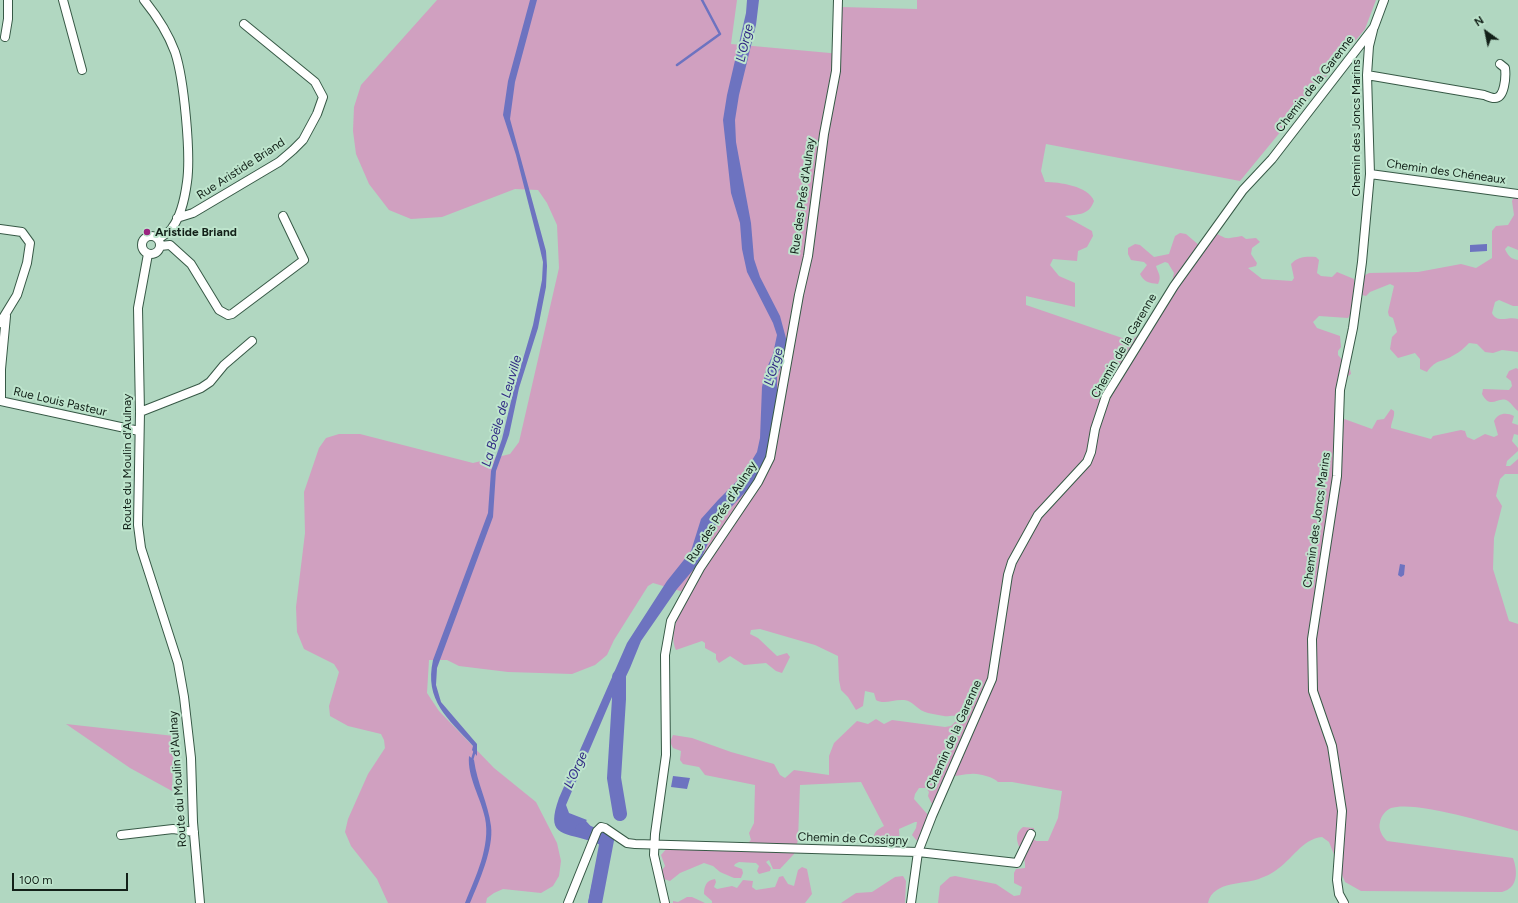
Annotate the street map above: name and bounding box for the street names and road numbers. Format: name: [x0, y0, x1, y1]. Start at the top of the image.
street label: Chemin de la Garenne: [1273, 33, 1357, 135]
street label: Chemin des Joncs Marins: [1349, 60, 1363, 196]
street label: Rue Aristide Briand: [194, 135, 288, 203]
street label: Rue des Prés d'Aulnay: [788, 137, 818, 255]
street label: Chemin des Chéneaux: [1385, 156, 1507, 188]
street label: Chemin de la Garenne: [1088, 291, 1160, 401]
street label: Rue Louis Pasteur: [12, 384, 108, 420]
street label: Route du Moulin d'Aulnay: [120, 394, 134, 530]
street label: Chemin des Joncs Marins: [1300, 451, 1334, 589]
street label: Rue des Prés d'Aulnay: [684, 459, 760, 565]
street label: Chemin de la Garenne: [923, 678, 985, 792]
street label: Route du Moulin d'Aulnay: [166, 710, 190, 848]
street label: Chemin de Cossigny: [797, 830, 909, 848]

